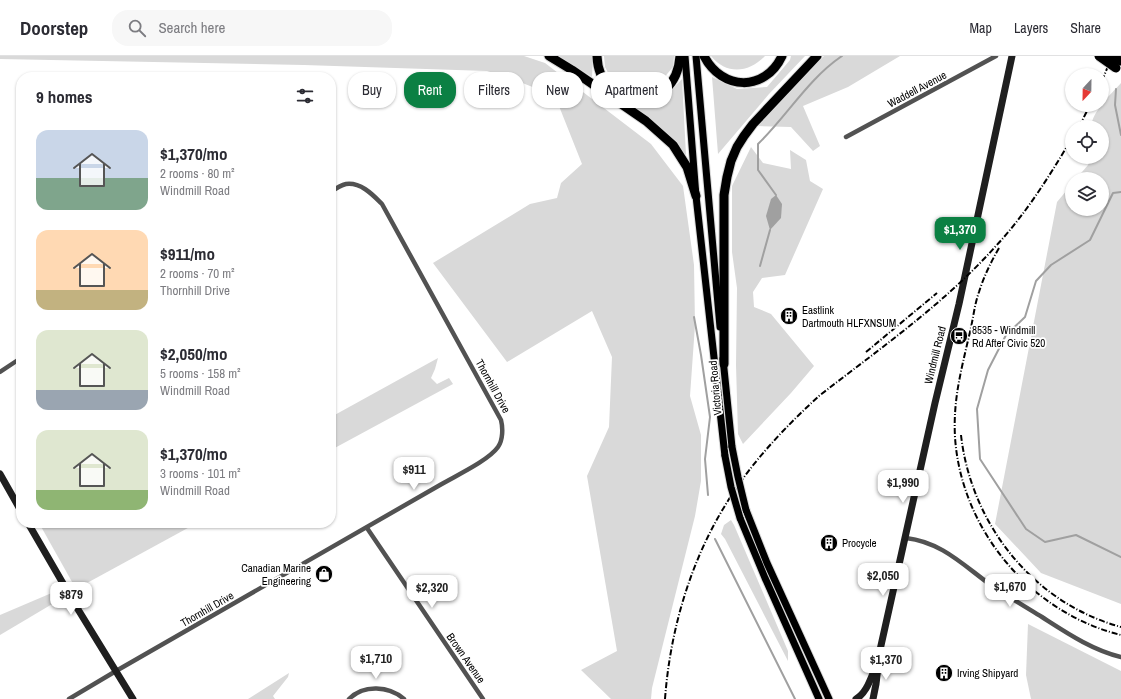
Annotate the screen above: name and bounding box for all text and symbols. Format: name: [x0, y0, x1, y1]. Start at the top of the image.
search box: [112, 10, 392, 46]
text: Doorstep: [20, 15, 88, 41]
icon: search: [126, 17, 148, 39]
text: Search here: [158, 17, 225, 38]
text: Map: [970, 19, 992, 37]
text: Layers: [1014, 19, 1048, 37]
text: Share: [1070, 19, 1101, 37]
street label: Waddell Avenue: [885, 68, 949, 110]
north arrow: [1065, 68, 1109, 112]
map controls: [1065, 68, 1109, 216]
chip: Buy: [348, 72, 396, 108]
chip: Rent: [404, 72, 456, 108]
chip: Filters: [464, 72, 524, 108]
chip: New: [532, 72, 583, 108]
chip: Apartment: [591, 72, 672, 108]
text: 9 homes: [36, 85, 93, 108]
icon: filters: [294, 85, 316, 107]
button: locate: [1065, 120, 1109, 164]
text: $1,370/mo: [160, 142, 227, 165]
icon: home: [68, 146, 116, 194]
text: 2 rooms · 80 m²: [160, 165, 235, 182]
button: layers: [1065, 172, 1109, 216]
text: Windmill Road: [160, 182, 230, 199]
pin: $1,370: [927, 217, 993, 251]
text: $1,370: [944, 221, 976, 238]
text: $911/mo: [160, 242, 215, 265]
icon: home: [68, 246, 116, 294]
text: 2 rooms · 70 m²: [160, 265, 235, 282]
text: Thornhill Drive: [160, 282, 230, 299]
place label: Eastlink Dartmouth HLFXNSUM: [802, 303, 896, 330]
building icon: Eastlink Dartmouth HLFXNSUM: [779, 306, 799, 326]
place label: 8535 - Windmill Rd After Civic 520: [972, 323, 1045, 350]
street label: Windmill Road: [921, 325, 949, 385]
bus stop icon: 8535 - Windmill Rd After Civic 520: [949, 326, 969, 346]
text: $2,050/mo: [160, 342, 227, 365]
icon: home: [68, 346, 116, 394]
street label: Thornhill Drive: [473, 357, 513, 415]
street label: Victoria Road: [706, 360, 724, 416]
text: 5 rooms · 158 m²: [160, 365, 241, 382]
text: Windmill Road: [160, 382, 230, 399]
text: $1,370/mo: [160, 442, 227, 465]
icon: home: [68, 446, 116, 494]
pin: $911: [390, 457, 438, 491]
text: $911: [402, 461, 426, 478]
text: 3 rooms · 101 m²: [160, 465, 241, 482]
pin: $1,990: [870, 470, 936, 504]
text: $1,990: [887, 474, 919, 491]
text: Windmill Road: [160, 482, 230, 499]
building icon: Procycle: [819, 533, 839, 553]
place label: Procycle: [842, 536, 877, 550]
place label: Canadian Marine Engineering: [241, 561, 311, 588]
pin: $2,050: [850, 563, 916, 597]
shop icon: Canadian Marine Engineering: [314, 564, 334, 584]
text: $2,050: [867, 567, 899, 584]
pin: $1,670: [977, 574, 1043, 608]
pin: $2,320: [399, 575, 465, 609]
text: $1,670: [994, 578, 1026, 595]
text: $2,320: [416, 579, 448, 596]
pin: $879: [47, 582, 95, 616]
text: $879: [59, 586, 83, 603]
street label: Thornhill Drive: [178, 588, 236, 630]
street label: Brown Avenue: [444, 630, 488, 686]
pin: $1,710: [343, 646, 409, 680]
pin: $1,370: [853, 647, 919, 681]
text: $1,710: [360, 650, 392, 667]
text: $1,370: [870, 651, 902, 668]
building icon: Irving Shipyard: [934, 663, 954, 683]
place label: Irving Shipyard: [957, 666, 1018, 680]

